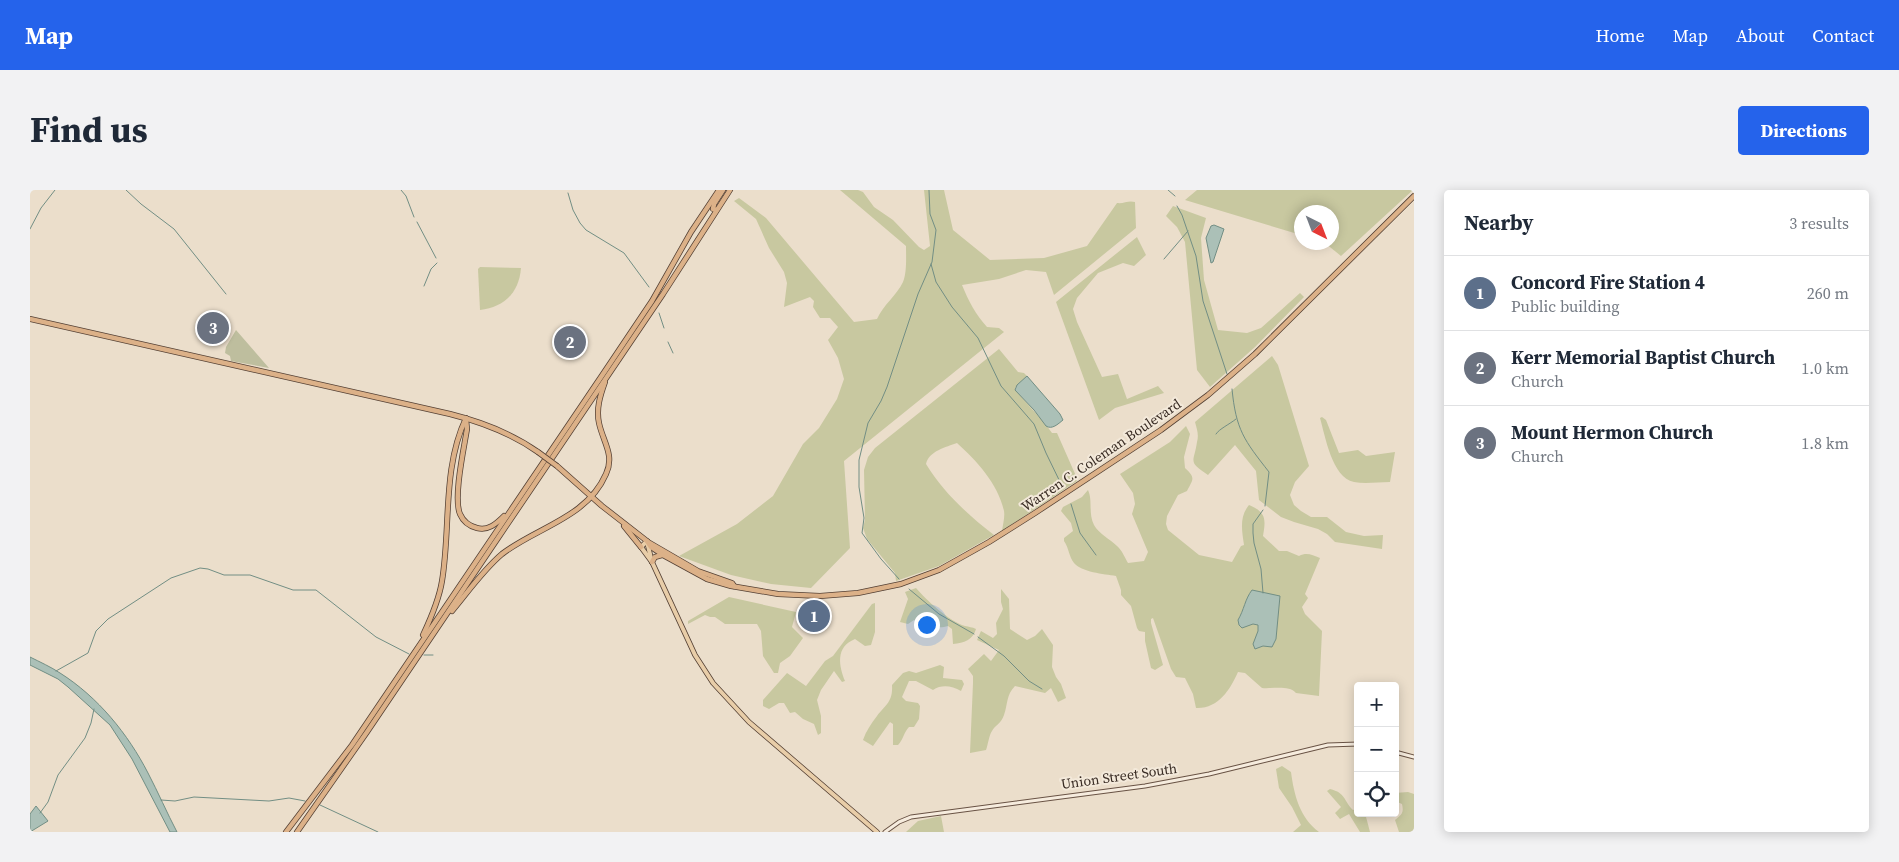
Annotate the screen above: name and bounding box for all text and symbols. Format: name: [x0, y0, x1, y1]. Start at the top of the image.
text: Map: [25, 19, 73, 52]
text: Home: [1596, 23, 1645, 48]
text: Map: [1673, 23, 1708, 48]
text: About: [1736, 23, 1784, 48]
text: Contact: [1812, 23, 1874, 48]
text: Find us: [30, 106, 148, 154]
button: Directions: [1738, 106, 1869, 155]
north arrow: [1294, 205, 1339, 250]
text: Nearby: [1464, 208, 1534, 237]
text: 3 results: [1789, 212, 1849, 234]
text: Concord Fire Station 4: [1511, 269, 1705, 295]
text: 1: [1476, 282, 1484, 304]
text: 260 m: [1807, 282, 1849, 304]
text: Public building: [1511, 295, 1620, 317]
pin: 3: [197, 309, 229, 347]
pin: 2: [554, 323, 586, 361]
text: Kerr Memorial Baptist Church: [1511, 344, 1775, 370]
text: 2: [1476, 357, 1484, 379]
text: 1.0 km: [1801, 357, 1849, 379]
text: Church: [1511, 370, 1564, 392]
street label: Warren C. Coleman Boulevard: [1017, 394, 1185, 516]
text: Mount Hermon Church: [1511, 419, 1713, 445]
text: 3: [1476, 432, 1484, 454]
text: 1.8 km: [1801, 432, 1849, 454]
text: Church: [1511, 445, 1564, 467]
pin: 1: [798, 597, 830, 635]
your location: [914, 612, 940, 638]
map controls: [1354, 682, 1399, 817]
button: +: [1354, 682, 1399, 727]
button: −: [1354, 727, 1399, 772]
street label: Union Street South: [1060, 758, 1178, 794]
button: locate: [1354, 772, 1399, 817]

